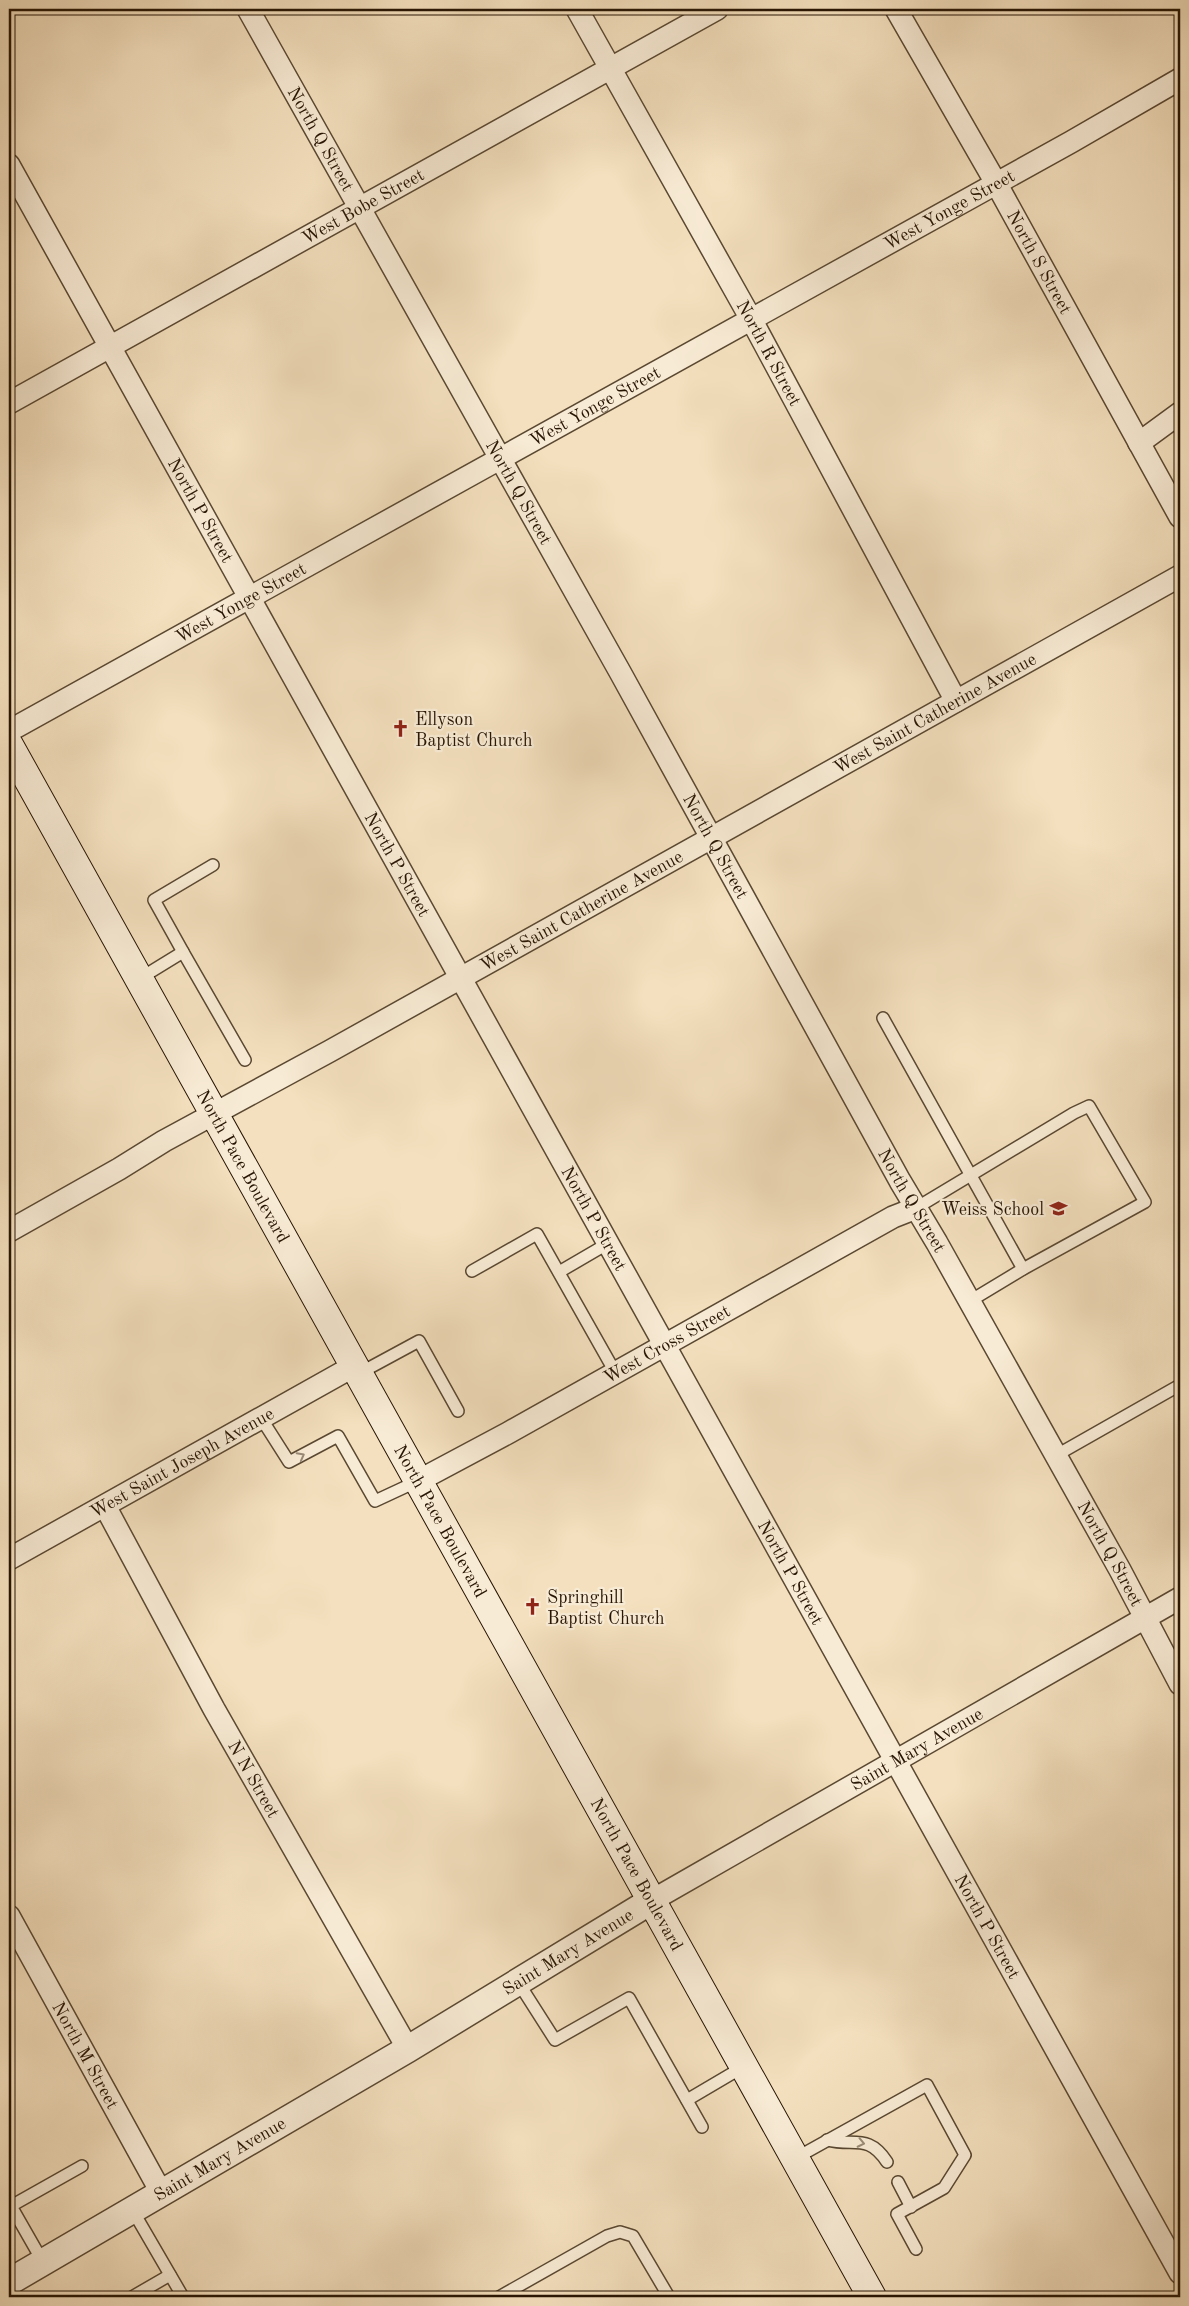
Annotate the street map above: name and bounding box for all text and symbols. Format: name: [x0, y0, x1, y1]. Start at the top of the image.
street label: North Q Street: [284, 84, 356, 195]
street label: West Bobe Street: [299, 166, 427, 248]
street label: West Yonge Street: [881, 167, 1018, 254]
street label: North S Street: [1003, 208, 1074, 317]
street label: North R Street: [732, 298, 804, 409]
street label: West Yonge Street: [527, 364, 664, 450]
street label: North Q Street: [482, 437, 555, 548]
street label: North P Street: [164, 456, 236, 566]
street label: West Yonge Street: [173, 560, 310, 647]
street label: West Saint Catherine Avenue: [831, 650, 1040, 778]
place label: Ellyson Baptist Church: [415, 711, 533, 750]
church icon: Ellyson Baptist Church: [391, 719, 411, 739]
street label: North Q Street: [679, 791, 751, 902]
street label: North P Street: [360, 810, 433, 920]
street label: West Saint Catherine Avenue: [478, 848, 686, 975]
street label: North Pace Boulevard: [193, 1087, 292, 1246]
street label: North Q Street: [874, 1146, 948, 1256]
street label: North P Street: [557, 1164, 629, 1274]
school or university icon: Weiss School: [1048, 1199, 1068, 1219]
place label: Weiss School: [941, 1201, 1044, 1219]
street label: West Cross Street: [601, 1302, 733, 1387]
street label: West Saint Joseph Avenue: [87, 1405, 277, 1522]
street label: North Pace Boulevard: [390, 1442, 489, 1601]
one-way arrow: [296, 1452, 305, 1462]
street label: North Q Street: [1073, 1498, 1145, 1609]
street label: North P Street: [754, 1518, 826, 1628]
place label: Springhill Baptist Church: [547, 1589, 665, 1628]
church icon: Springhill Baptist Church: [523, 1597, 543, 1617]
street label: Saint Mary Avenue: [848, 1705, 986, 1795]
street label: N N Street: [224, 1738, 282, 1821]
street label: North Pace Boulevard: [586, 1795, 686, 1954]
street label: North P Street: [950, 1872, 1023, 1982]
street label: Saint Mary Avenue: [500, 1906, 637, 1999]
street label: North M Street: [48, 1999, 121, 2112]
street label: Saint Mary Avenue: [151, 2114, 289, 2205]
one-way arrow: [856, 2138, 865, 2148]

